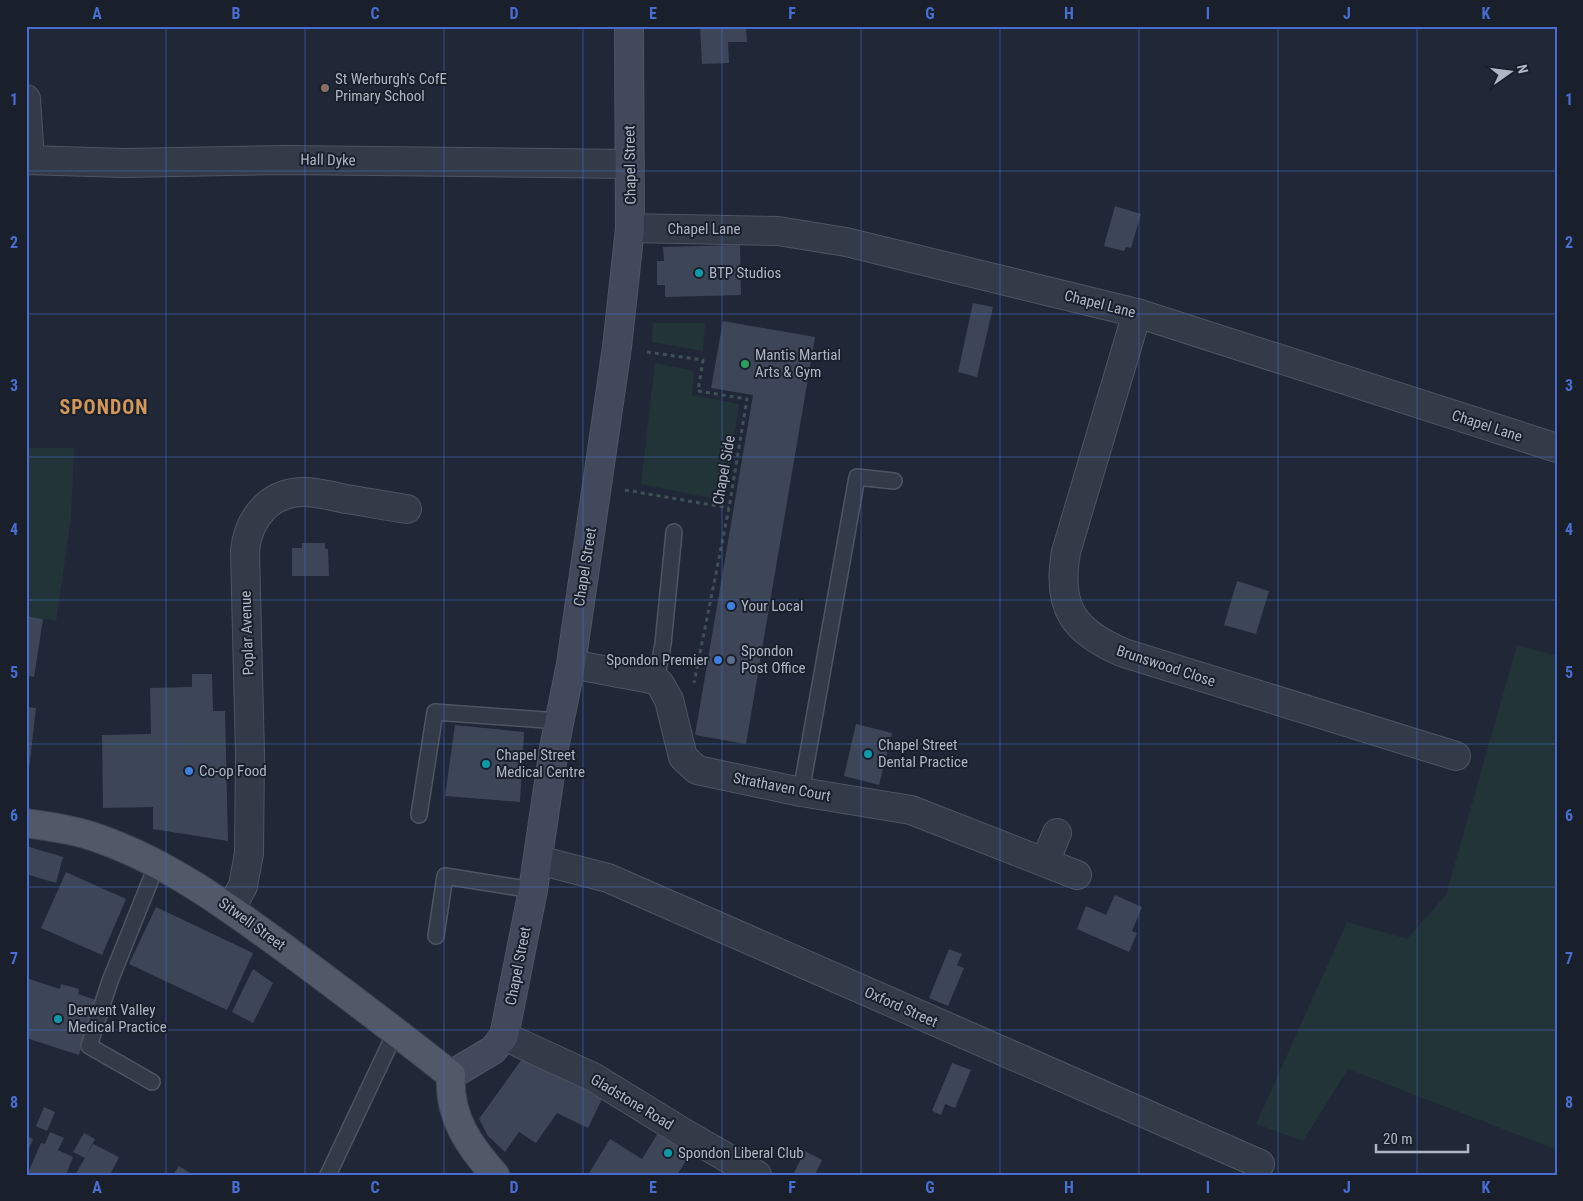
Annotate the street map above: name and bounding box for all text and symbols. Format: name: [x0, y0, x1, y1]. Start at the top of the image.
text: A: [92, 4, 102, 23]
text: B: [232, 4, 241, 23]
text: C: [370, 4, 380, 23]
text: D: [509, 4, 519, 23]
text: E: [649, 4, 657, 23]
text: F: [788, 4, 796, 23]
text: G: [925, 4, 935, 23]
text: H: [1064, 4, 1074, 23]
text: I: [1206, 4, 1210, 23]
text: J: [1343, 4, 1351, 23]
text: K: [1482, 4, 1491, 23]
north arrow: [1486, 48, 1536, 98]
text: N: [1514, 63, 1531, 75]
place label: St Werburgh's CofE Primary School: [335, 70, 447, 105]
marker: St Werburgh's CofE Primary School: [319, 82, 331, 94]
text: 1: [10, 90, 18, 109]
text: 1: [1565, 90, 1573, 109]
street label: Chapel Street: [620, 125, 640, 205]
street label: Hall Dyke: [300, 151, 356, 169]
street label: Chapel Lane: [668, 220, 740, 238]
text: 2: [10, 233, 18, 252]
text: 2: [1565, 233, 1573, 252]
place label: BTP Studios: [709, 264, 781, 282]
marker: BTP Studios: [693, 267, 705, 279]
street label: Chapel Lane: [1062, 286, 1138, 322]
place label: Mantis Martial Arts & Gym: [755, 346, 841, 381]
marker: Mantis Martial Arts & Gym: [739, 358, 751, 370]
text: 3: [10, 376, 18, 395]
text: 3: [1565, 376, 1573, 395]
district label: SPONDON: [59, 395, 149, 419]
street label: Chapel Lane: [1450, 406, 1524, 446]
street label: Chapel Side: [709, 434, 739, 506]
text: 4: [10, 520, 18, 539]
text: 4: [1565, 520, 1573, 539]
street label: Chapel Street: [570, 526, 600, 608]
street label: Poplar Avenue: [237, 590, 257, 676]
place label: Your Local: [741, 597, 803, 615]
marker: Your Local: [725, 600, 737, 612]
place label: Spondon Post Office: [741, 642, 806, 677]
street label: Brunswood Close: [1114, 642, 1218, 690]
place label: Spondon Premier: [606, 651, 708, 669]
marker: Spondon Premier: [712, 654, 724, 666]
marker: Spondon Post Office: [725, 654, 737, 666]
text: 5: [10, 663, 18, 682]
text: 5: [1565, 663, 1573, 682]
place label: Chapel Street Dental Practice: [878, 736, 968, 771]
place label: Chapel Street Medical Centre: [496, 746, 585, 781]
marker: Chapel Street Dental Practice: [862, 748, 874, 760]
marker: Chapel Street Medical Centre: [480, 758, 492, 770]
place label: Co-op Food: [199, 762, 267, 780]
marker: Co-op Food: [183, 765, 195, 777]
street label: Strathaven Court: [732, 769, 832, 805]
text: 6: [10, 806, 18, 825]
text: 6: [1565, 806, 1573, 825]
street label: Sitwell Street: [215, 894, 289, 954]
street label: Chapel Street: [502, 925, 534, 1007]
text: 7: [10, 949, 18, 968]
text: 7: [1565, 949, 1573, 968]
street label: Oxford Street: [862, 983, 940, 1031]
place label: Derwent Valley Medical Practice: [68, 1001, 167, 1036]
marker: Derwent Valley Medical Practice: [52, 1013, 64, 1025]
street label: Gladstone Road: [587, 1070, 677, 1134]
text: 8: [10, 1093, 18, 1112]
text: 8: [1565, 1093, 1573, 1112]
scale bar: [1376, 1121, 1468, 1153]
text: 20 m: [1383, 1130, 1413, 1148]
place label: Spondon Liberal Club: [678, 1144, 804, 1162]
marker: Spondon Liberal Club: [662, 1147, 674, 1159]
text: A: [92, 1178, 102, 1197]
text: B: [232, 1178, 241, 1197]
text: C: [370, 1178, 380, 1197]
text: D: [509, 1178, 519, 1197]
text: E: [649, 1178, 657, 1197]
text: F: [788, 1178, 796, 1197]
text: G: [925, 1178, 935, 1197]
text: H: [1064, 1178, 1074, 1197]
text: I: [1206, 1178, 1210, 1197]
text: J: [1343, 1178, 1351, 1197]
text: K: [1482, 1178, 1491, 1197]

